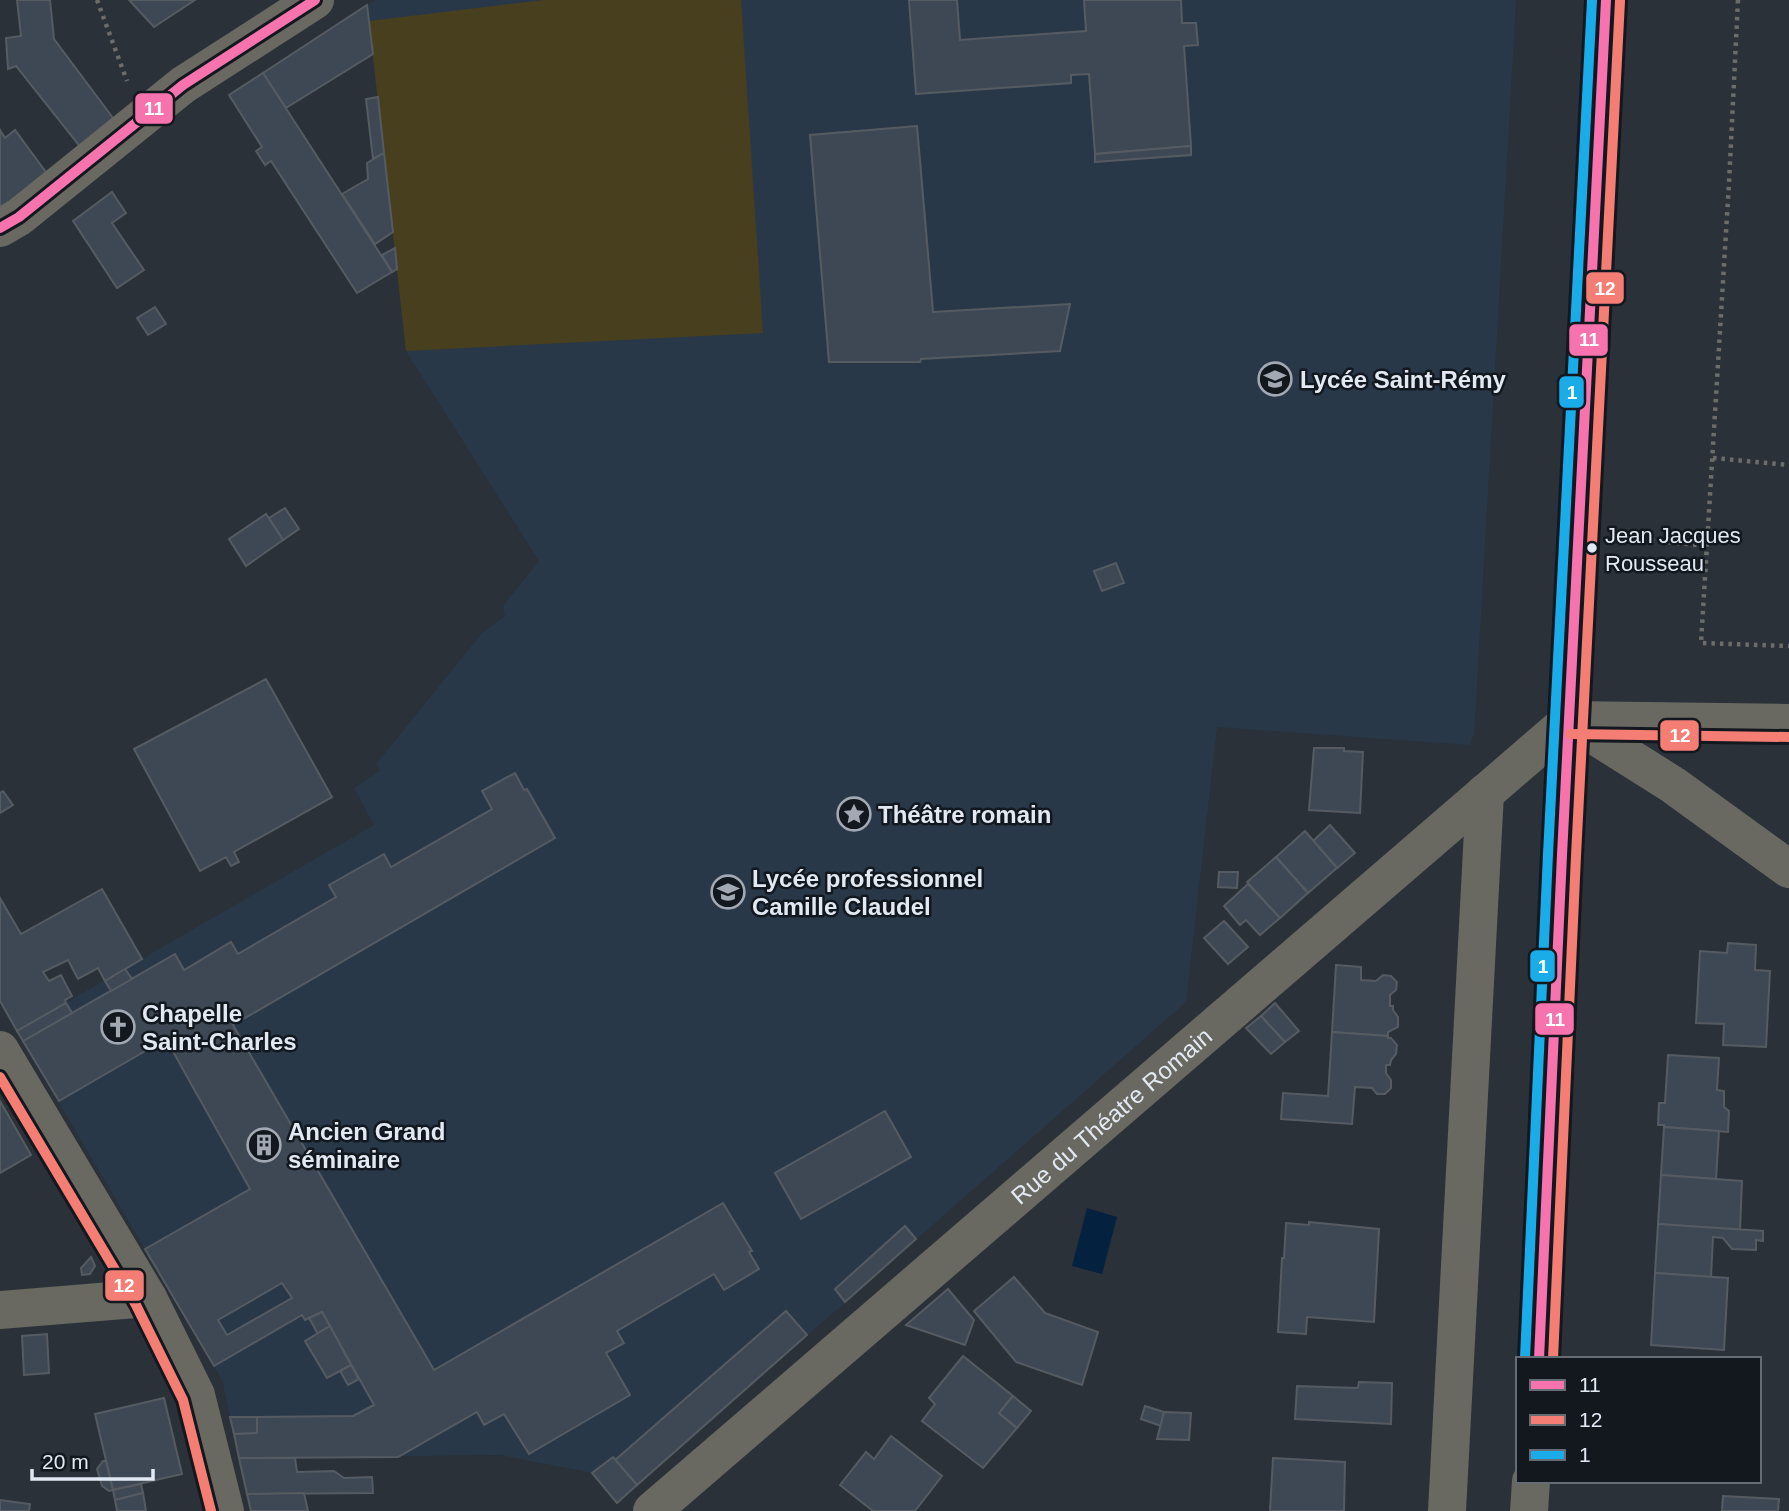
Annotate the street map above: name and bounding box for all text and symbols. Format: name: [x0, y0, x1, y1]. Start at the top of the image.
line badge: 11: [134, 92, 174, 125]
text: 11: [144, 98, 164, 119]
line badge: 12: [1585, 271, 1625, 305]
text: 12: [1594, 278, 1616, 299]
line badge: 11: [1568, 323, 1609, 357]
text: 11: [1579, 329, 1599, 350]
school or university icon: Lycée Saint-Rémy: [1256, 360, 1294, 398]
place label: Lycée Saint-Rémy: [1300, 366, 1507, 393]
line badge: 1: [1558, 375, 1585, 409]
text: 1: [1567, 382, 1578, 403]
place label: Jean Jacques Rousseau: [1605, 523, 1741, 576]
marker: Jean Jacques Rousseau: [1585, 541, 1599, 555]
line badge: 12: [1659, 719, 1700, 752]
text: 12: [1669, 725, 1691, 746]
place icon: Théâtre romain: [835, 795, 873, 833]
place label: Théâtre romain: [878, 801, 1051, 828]
place label: Lycée professionnel Camille Claudel: [752, 865, 983, 920]
school or university icon: Lycée professionnel Camille Claudel: [709, 873, 747, 911]
line badge: 1: [1529, 949, 1556, 983]
text: 1: [1538, 956, 1549, 977]
place label: Chapelle Saint-Charles: [142, 1000, 297, 1055]
line badge: 11: [1534, 1002, 1575, 1036]
church icon: Chapelle Saint-Charles: [99, 1008, 137, 1046]
text: 11: [1545, 1009, 1565, 1030]
street label: Rue du Théatre Romain: [1005, 1022, 1217, 1209]
place label: Ancien Grand séminaire: [288, 1118, 445, 1173]
building icon: Ancien Grand séminaire: [245, 1126, 283, 1164]
line badge: 12: [104, 1269, 145, 1302]
text: 12: [113, 1275, 135, 1296]
legend: [1516, 1357, 1761, 1483]
text: 11: [1579, 1373, 1601, 1396]
text: 12: [1579, 1408, 1602, 1431]
scale bar: [32, 1438, 152, 1482]
text: 1: [1579, 1443, 1591, 1466]
text: 20 m: [42, 1450, 89, 1473]

